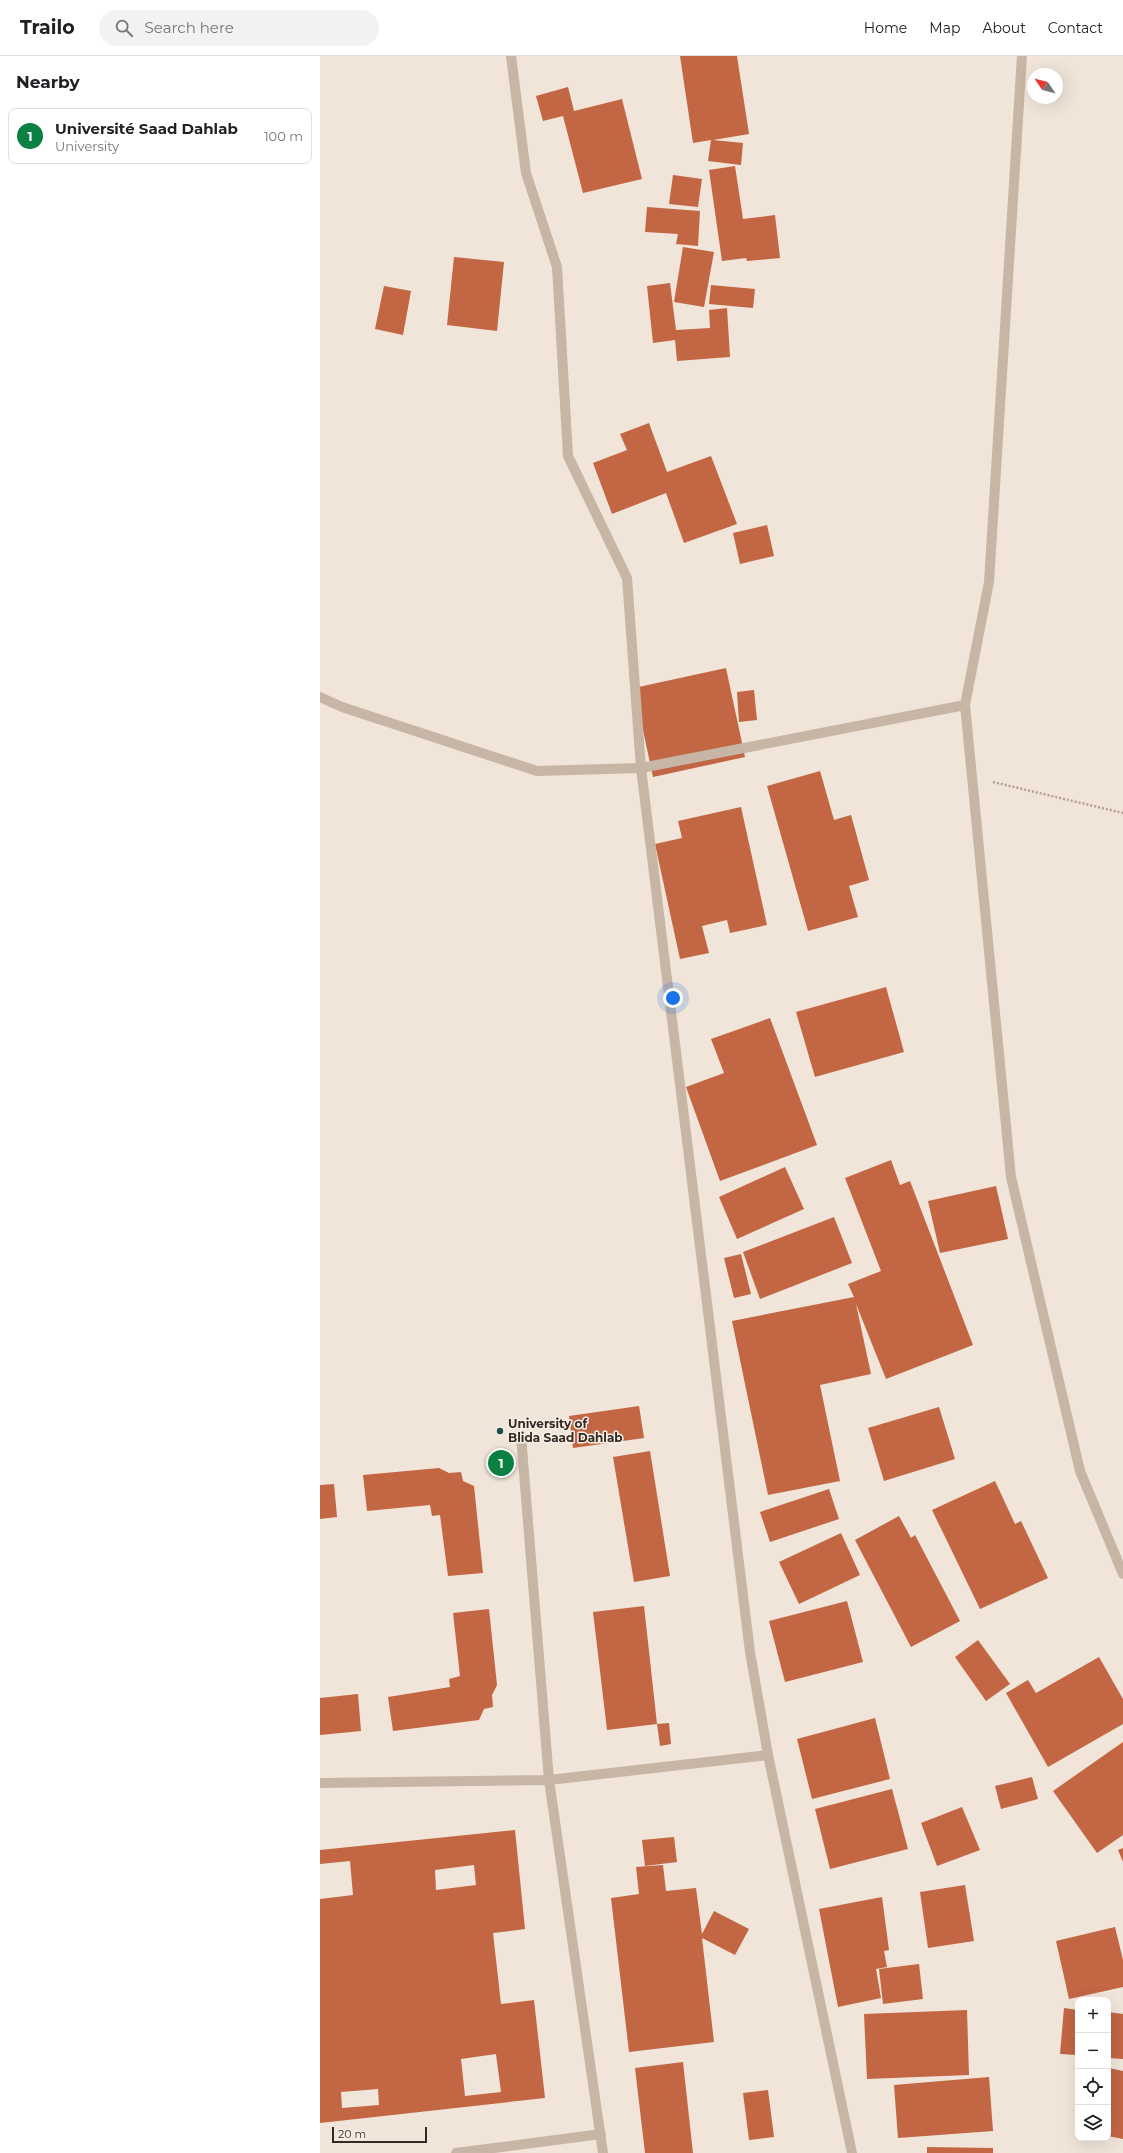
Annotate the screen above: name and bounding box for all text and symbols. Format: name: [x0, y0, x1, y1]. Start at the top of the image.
search box: [99, 10, 379, 46]
text: Trailo: [20, 16, 75, 39]
icon: search: [113, 17, 135, 39]
text: Search here: [145, 18, 234, 37]
text: Home: [864, 19, 907, 37]
text: Map: [929, 19, 960, 37]
text: About: [982, 19, 1026, 37]
text: Contact: [1048, 19, 1103, 37]
north arrow: [1027, 68, 1063, 104]
text: Nearby: [16, 72, 80, 92]
text: Université Saad Dahlab: [55, 119, 238, 138]
text: 1: [27, 128, 33, 144]
text: 100 m: [264, 128, 303, 144]
text: University: [55, 138, 119, 154]
your location: [663, 988, 683, 1008]
place label: University of Blida Saad Dahlab: [508, 1416, 623, 1445]
marker: University of Blida Saad Dahlab: [495, 1426, 505, 1436]
pin: 1: [488, 1448, 514, 1478]
map controls: [1075, 1997, 1111, 2141]
button: +: [1075, 1997, 1111, 2033]
button: −: [1075, 2033, 1111, 2069]
button: locate: [1075, 2069, 1111, 2105]
button: layers: [1075, 2105, 1111, 2141]
scale bar: [332, 2125, 427, 2144]
text: 20 m: [338, 2127, 366, 2141]

